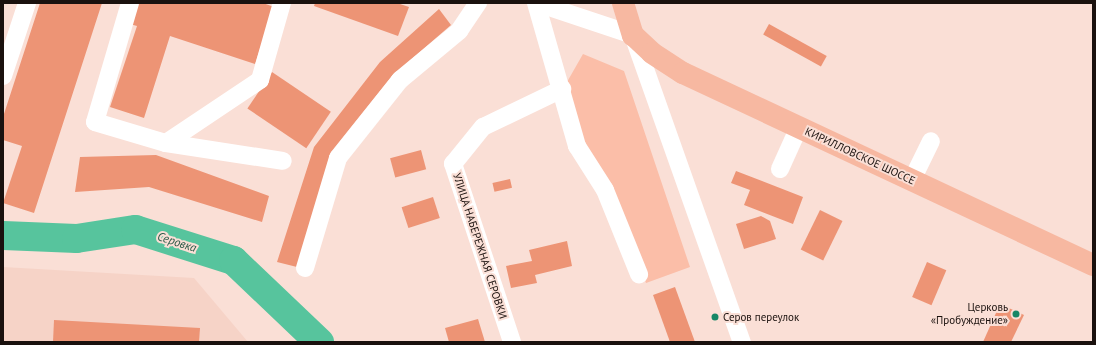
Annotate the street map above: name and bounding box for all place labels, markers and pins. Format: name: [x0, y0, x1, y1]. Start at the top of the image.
place label: Церковь «Пробуждение»: [931, 301, 1008, 327]
marker: Церковь «Пробуждение»: [1011, 309, 1021, 319]
place label: Серов переулок: [723, 310, 799, 324]
marker: Серов переулок: [710, 312, 720, 322]

